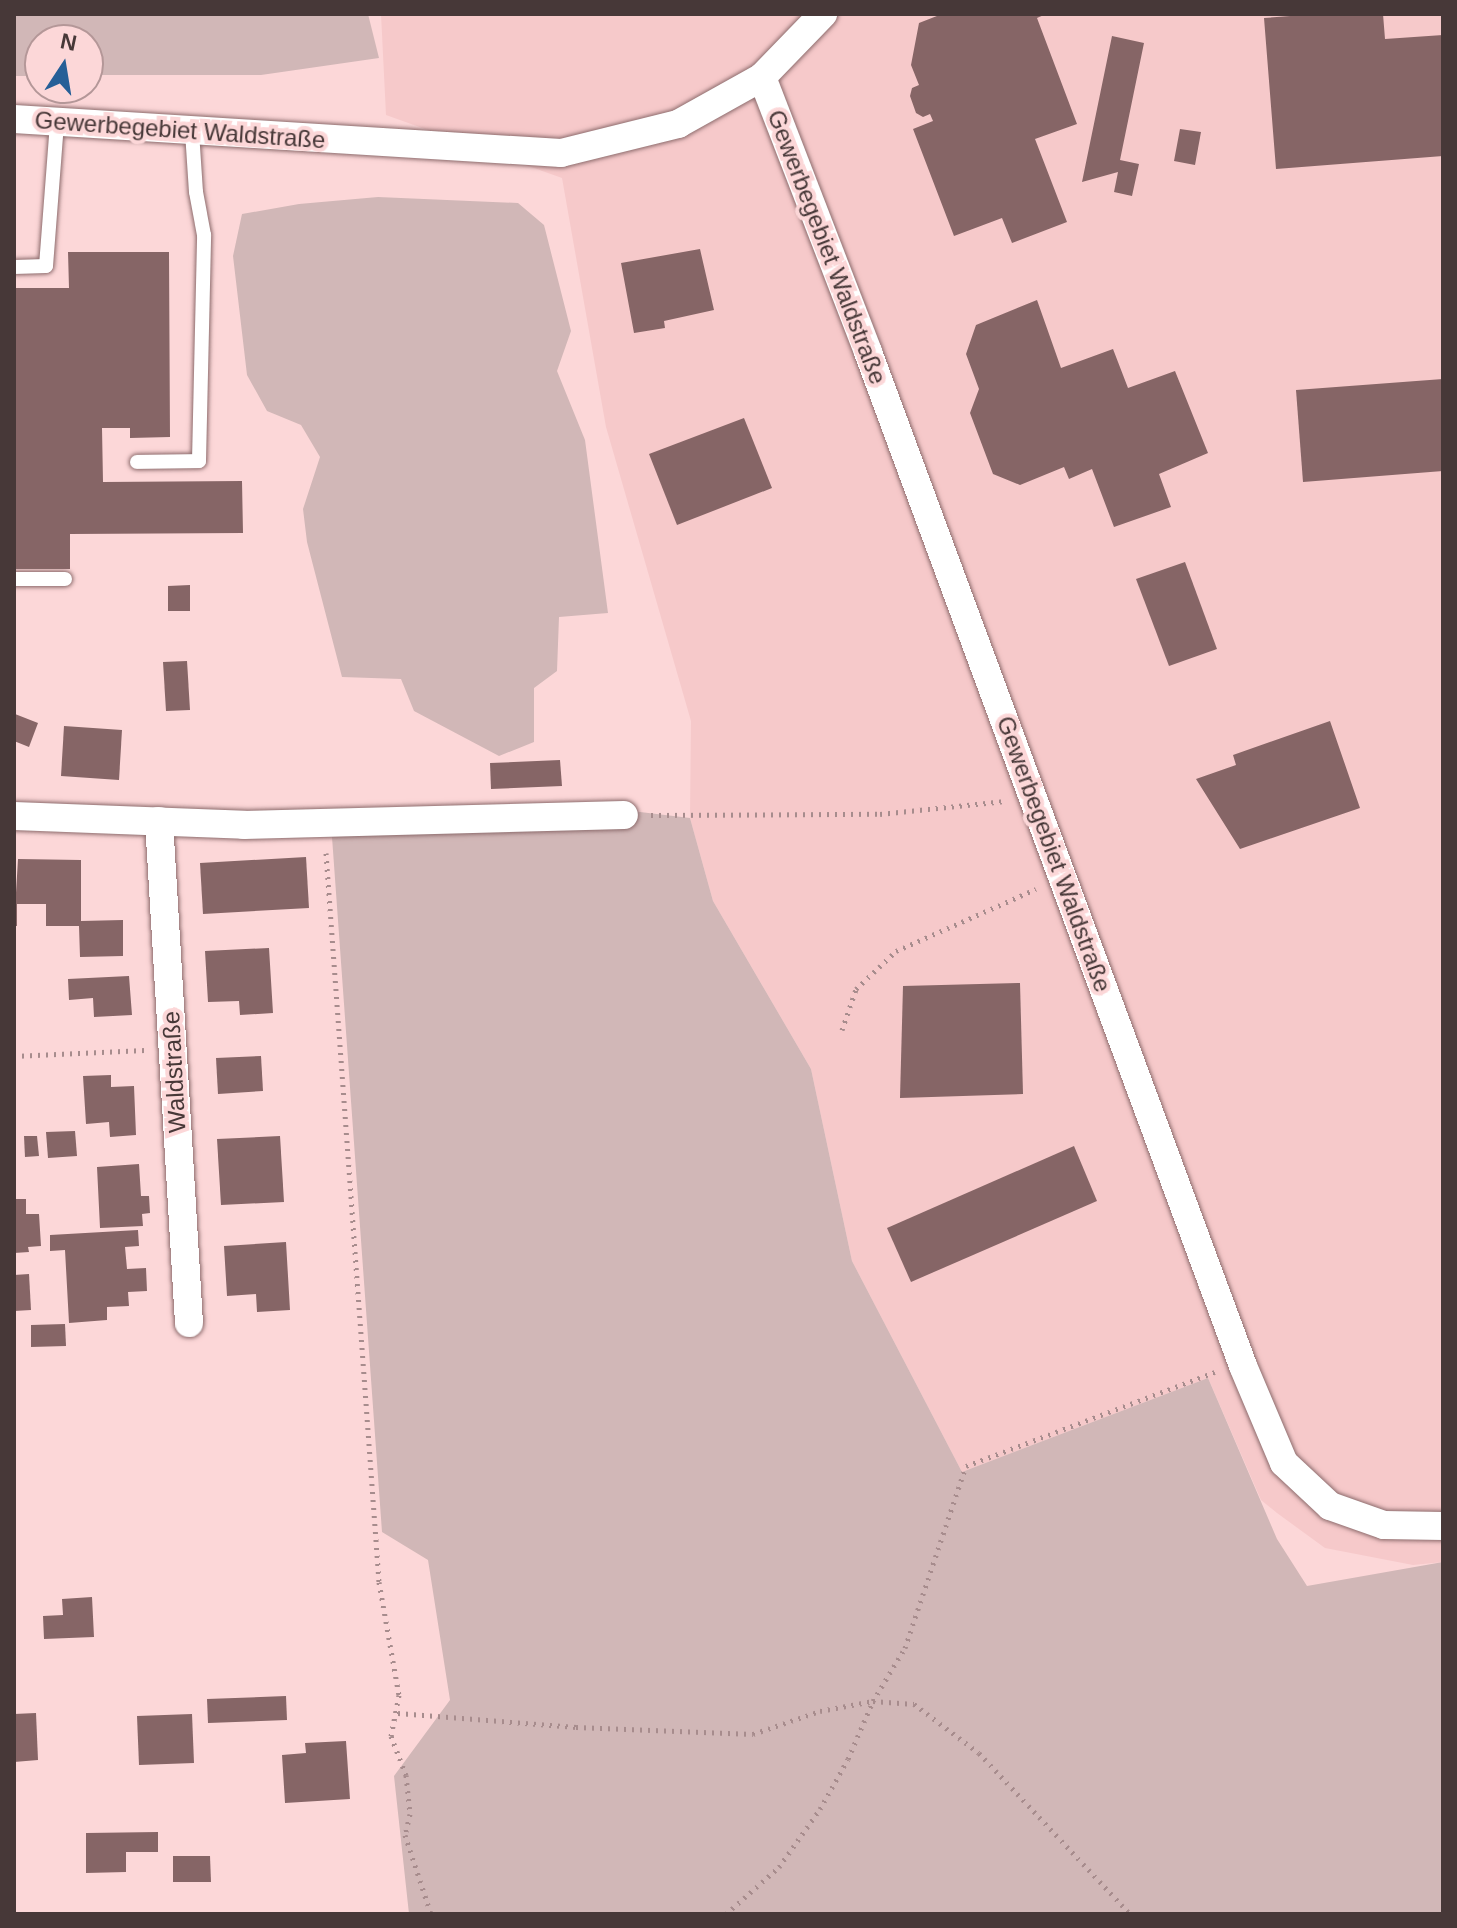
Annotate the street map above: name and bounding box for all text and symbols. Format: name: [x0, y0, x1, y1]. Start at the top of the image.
north arrow: [24, 24, 104, 104]
text: N: [58, 28, 79, 56]
street label: Gewerbegebiet Waldstraße: [34, 105, 326, 155]
street label: Gewerbegebiet Waldstraße: [761, 106, 893, 388]
street label: Gewerbegebiet Waldstraße: [991, 712, 1117, 996]
street label: Waldstraße: [156, 1010, 192, 1134]

